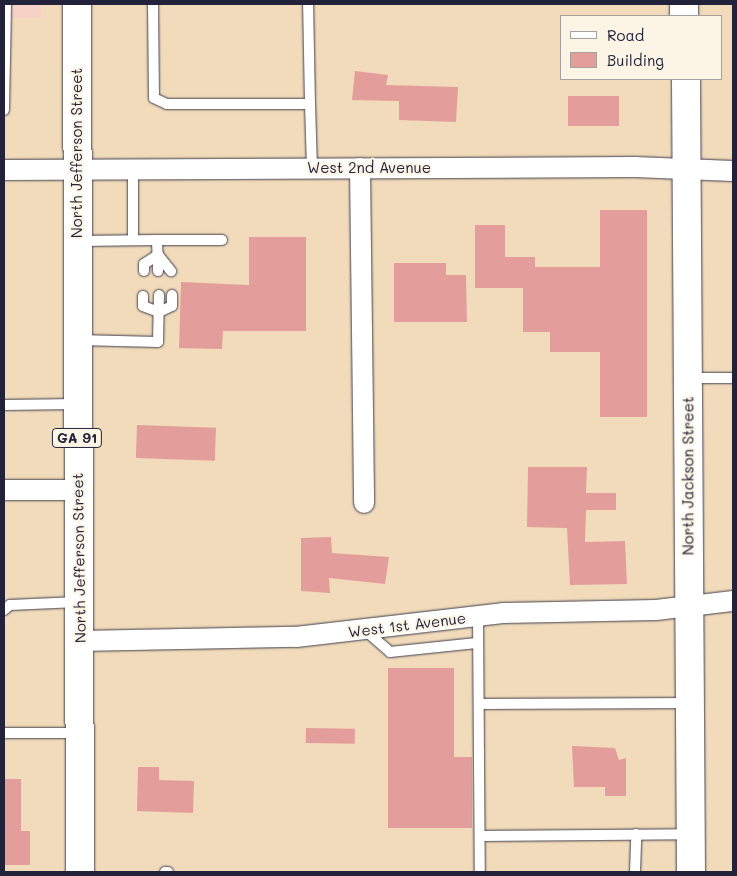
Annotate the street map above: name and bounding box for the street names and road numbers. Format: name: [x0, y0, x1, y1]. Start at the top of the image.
street label: North Jefferson Street: [68, 68, 86, 238]
street label: West 2nd Avenue: [307, 159, 431, 177]
street label: North Jackson Street: [679, 397, 697, 555]
road number: GA 91: [51, 426, 103, 449]
street label: North Jefferson Street: [69, 473, 89, 643]
street label: West 1st Avenue: [347, 609, 467, 641]

